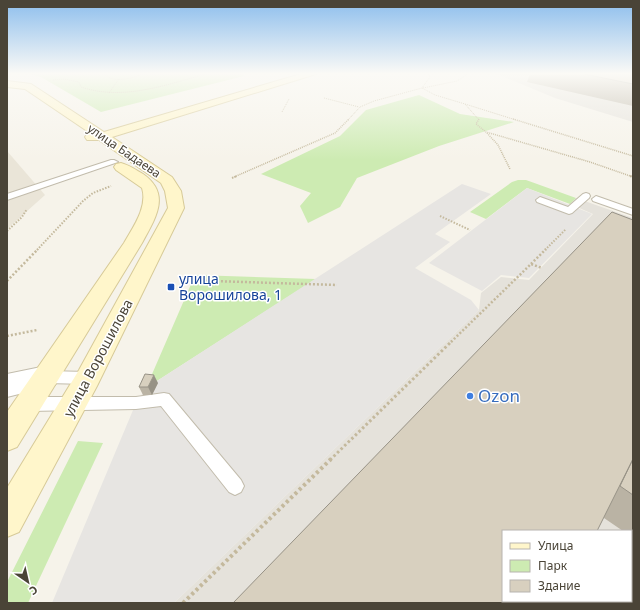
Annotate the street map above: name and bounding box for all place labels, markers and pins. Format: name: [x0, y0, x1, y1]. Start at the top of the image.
place label: улица Ворошилова, 1: [179, 269, 282, 304]
marker: улица Ворошилова, 1: [166, 282, 176, 292]
place label: Ozon: [478, 384, 520, 407]
marker: Ozon: [465, 391, 475, 401]

